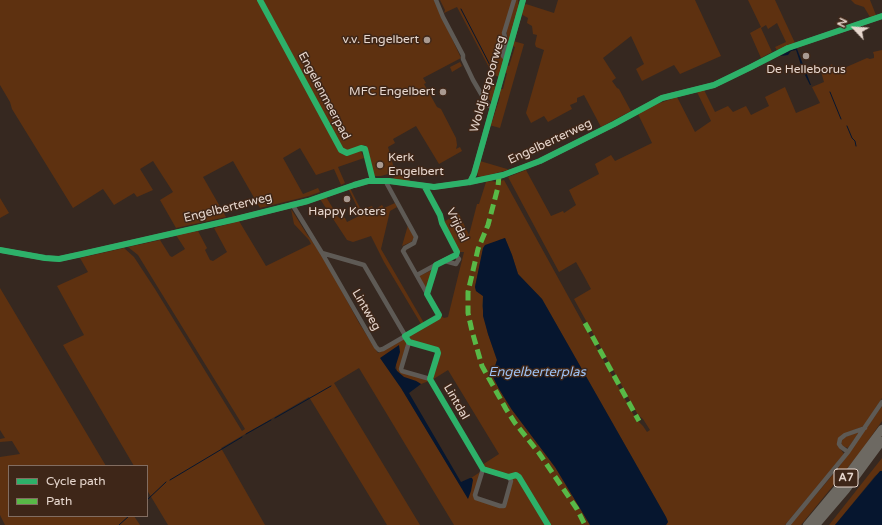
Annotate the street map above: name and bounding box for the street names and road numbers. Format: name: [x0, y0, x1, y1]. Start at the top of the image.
street label: Woldjerspoorweg: [467, 34, 509, 134]
street label: Engelenmeerpad: [295, 50, 353, 142]
street label: Engelberterweg: [506, 116, 594, 168]
street label: Engelberterweg: [182, 190, 274, 226]
street label: Vrijdal: [443, 206, 471, 244]
street label: Lintweg: [348, 287, 384, 333]
street label: Lintdal: [440, 382, 472, 422]
road number: A7: [834, 469, 858, 487]

